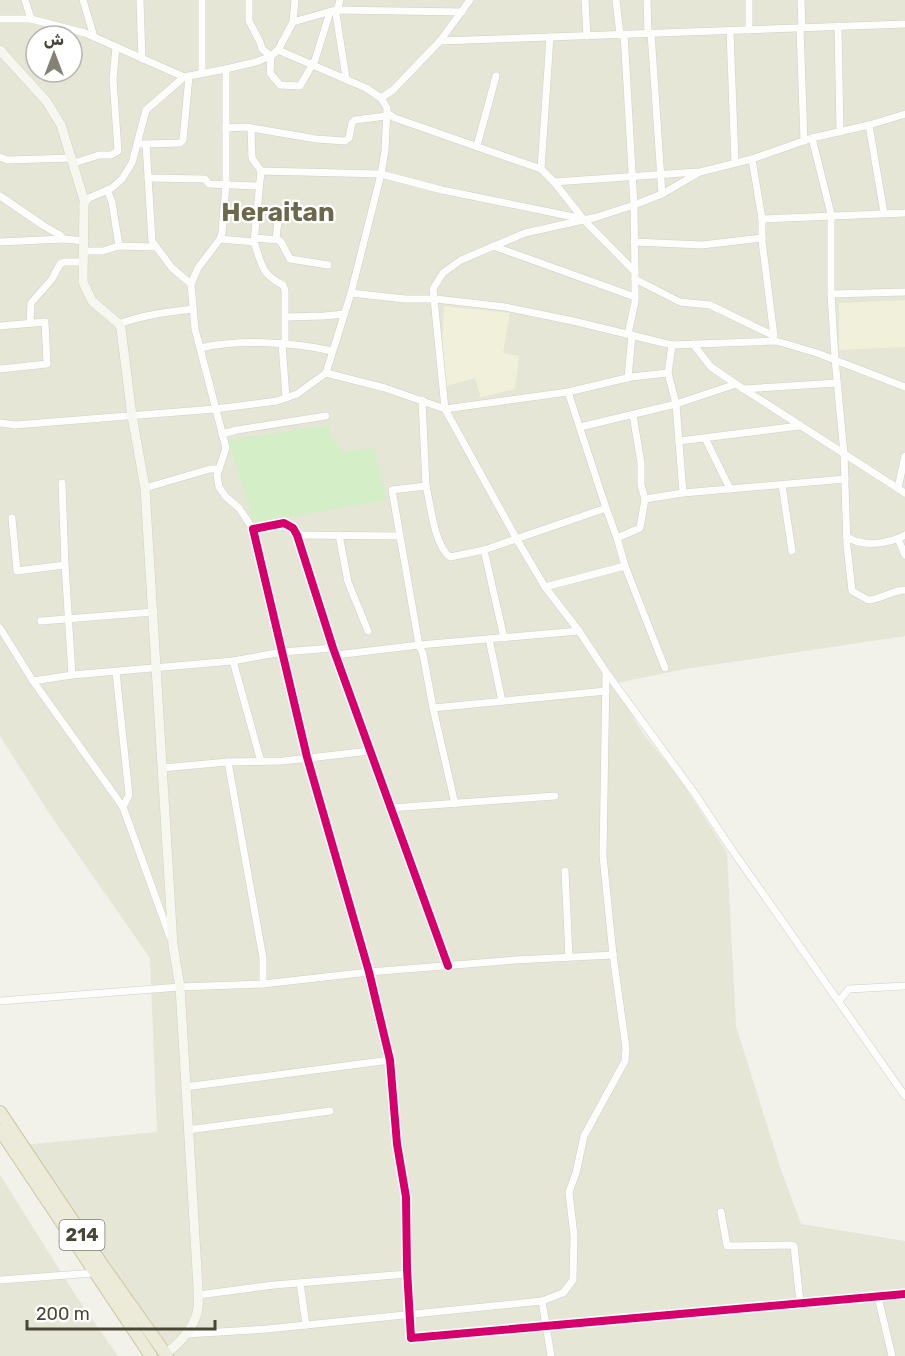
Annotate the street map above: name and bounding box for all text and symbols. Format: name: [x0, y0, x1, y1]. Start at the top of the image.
north arrow: [24, 24, 84, 84]
text: ش: [44, 30, 64, 49]
district label: Heraitan: [221, 197, 335, 228]
road number: 214: [60, 1220, 104, 1250]
scale bar: [27, 1293, 214, 1331]
text: 200 m: [36, 1303, 90, 1325]

